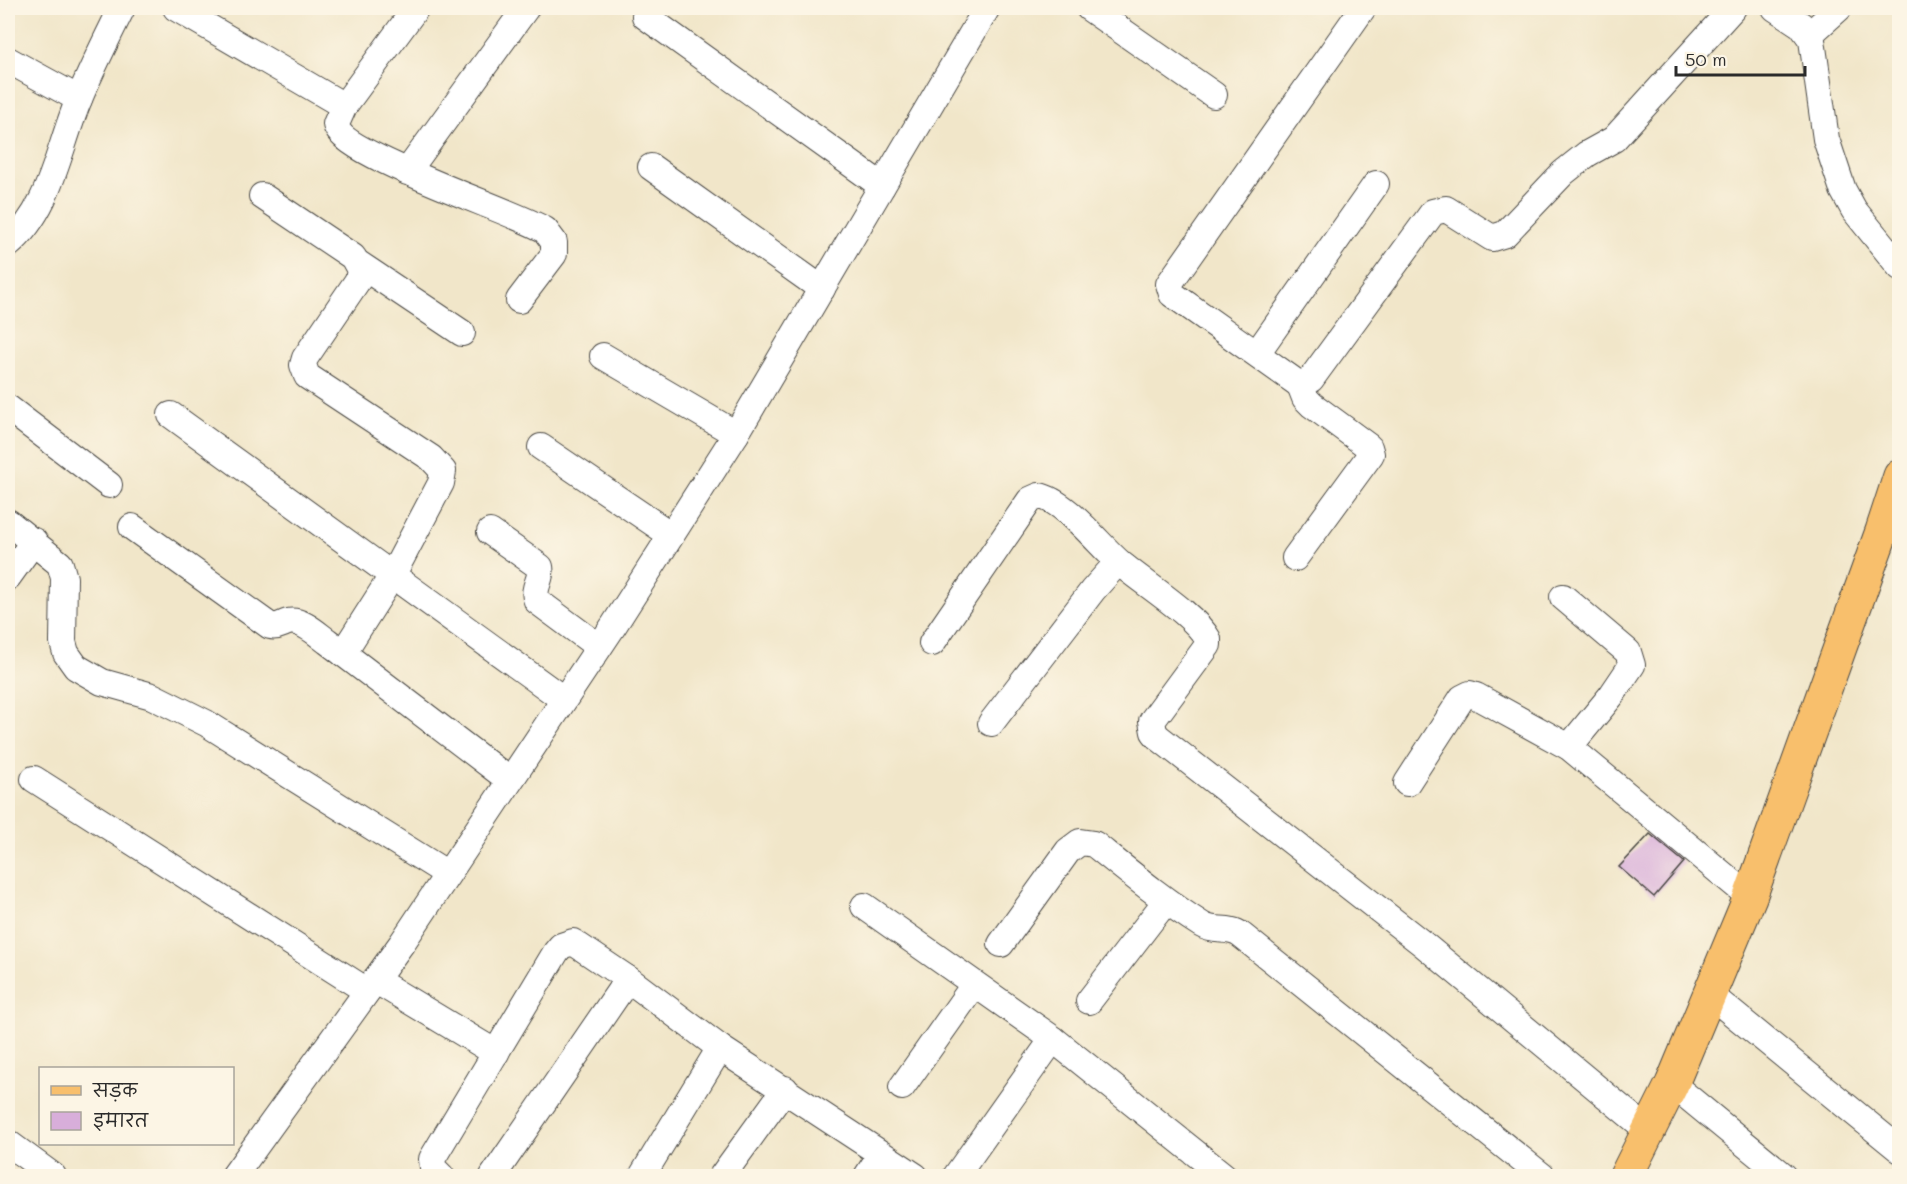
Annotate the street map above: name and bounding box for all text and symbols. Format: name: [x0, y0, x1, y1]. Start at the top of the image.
scale bar: [1676, 39, 1805, 77]
text: 50 m: [1685, 47, 1727, 71]
legend: [39, 1067, 234, 1145]
text: सड़क: [92, 1078, 138, 1102]
text: इमारत: [93, 1108, 149, 1132]

